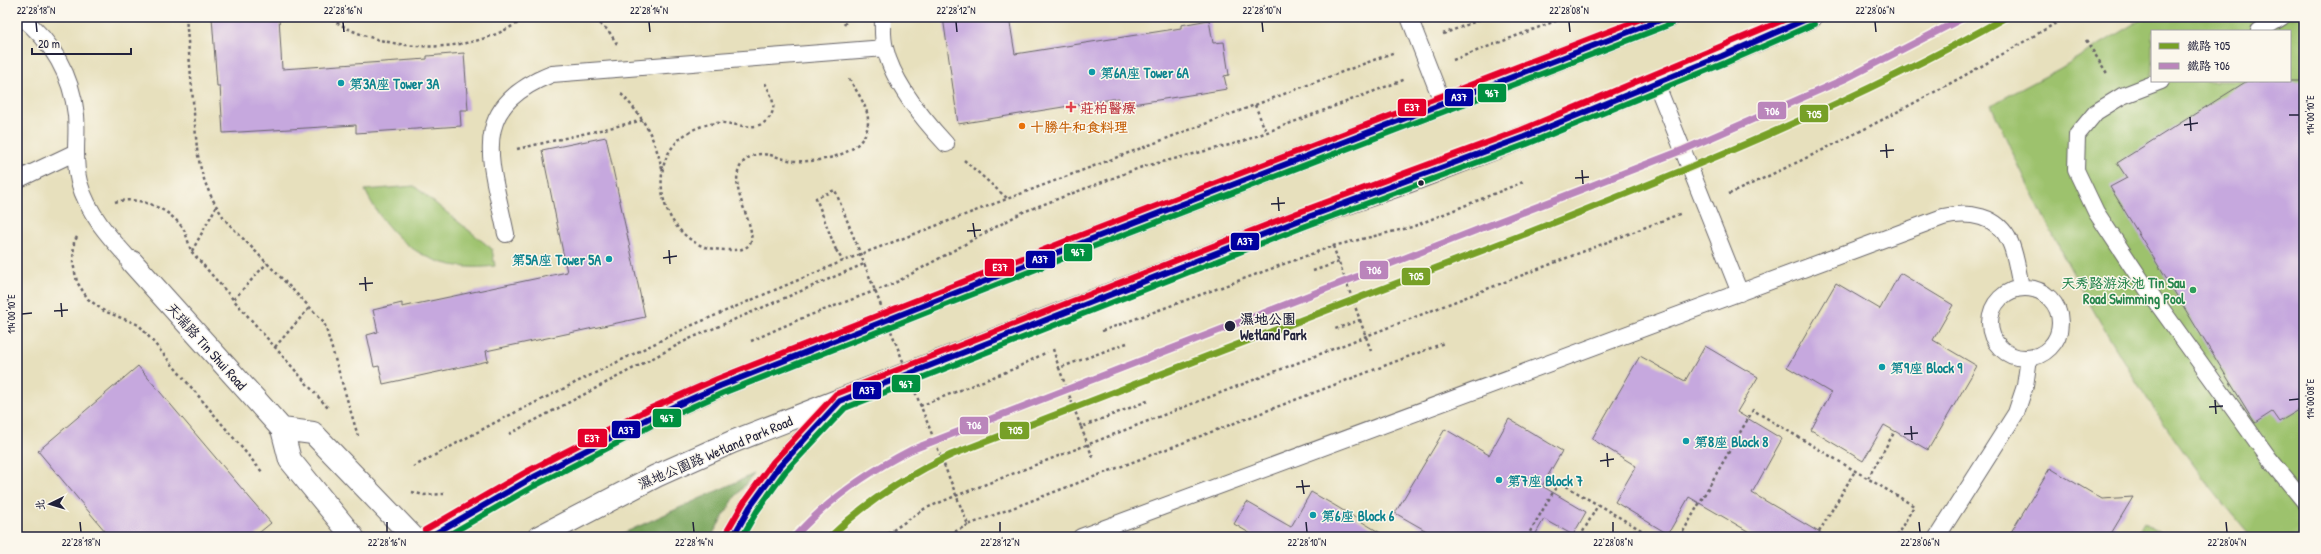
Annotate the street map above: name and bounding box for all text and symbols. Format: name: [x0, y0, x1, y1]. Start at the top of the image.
text: 22°28'18"N: [17, 4, 55, 17]
text: 22°28'16"N: [324, 4, 362, 17]
text: 22°28'14"N: [630, 4, 668, 17]
text: 22°28'12"N: [937, 4, 976, 17]
text: 22°28'10"N: [1243, 4, 1281, 17]
text: 22°28'08"N: [1549, 4, 1589, 17]
text: 22°28'06"N: [1855, 4, 1895, 17]
scale bar: [32, 30, 131, 56]
legend: [2151, 30, 2291, 82]
text: 20 m: [38, 35, 60, 52]
text: 鐵路 705: [2187, 37, 2230, 54]
text: 鐵路 706: [2187, 57, 2230, 74]
place label: 第6A座 Tower 6A: [1100, 63, 1189, 82]
marker: 第6A座 Tower 6A: [1087, 67, 1097, 77]
place label: 第3A座 Tower 3A: [349, 74, 439, 93]
marker: 第3A座 Tower 3A: [336, 78, 346, 88]
line badge: 967: [1477, 83, 1507, 103]
text: 967: [1485, 86, 1499, 100]
line badge: A37: [1444, 88, 1474, 107]
text: A37: [1451, 90, 1467, 104]
text: 114°00'10"E: [2304, 95, 2317, 135]
place label: 莊柏醫療: [1080, 98, 1136, 117]
line badge: E37: [1397, 98, 1427, 117]
text: E37: [1404, 100, 1420, 114]
marker: 莊柏醫療: [1065, 101, 1077, 113]
line badge: 706: [1757, 101, 1787, 120]
text: 706: [1764, 104, 1780, 118]
line badge: 705: [1799, 104, 1829, 123]
text: 705: [1805, 107, 1822, 121]
place label: 十勝牛和食料理: [1030, 117, 1128, 136]
marker: 十勝牛和食料理: [1017, 121, 1027, 131]
unlabelled marker: [1416, 178, 1426, 188]
line badge: A37: [1230, 232, 1260, 251]
text: A37: [1237, 234, 1253, 248]
line badge: 967: [1063, 243, 1093, 262]
text: 967: [1071, 245, 1085, 259]
place label: 第5A座 Tower 5A: [511, 250, 601, 269]
line badge: A37: [1025, 250, 1056, 269]
text: A37: [1032, 252, 1048, 266]
marker: 第5A座 Tower 5A: [604, 254, 614, 264]
line badge: E37: [984, 258, 1015, 277]
text: E37: [992, 260, 1008, 274]
line badge: 706: [1359, 260, 1389, 280]
text: 706: [1366, 263, 1382, 277]
line badge: 705: [1401, 267, 1431, 286]
text: 705: [1407, 269, 1424, 283]
place label: 天秀路游泳池 Tin Sau Road Swimming Pool: [2061, 273, 2185, 310]
marker: 天秀路游泳池 Tin Sau Road Swimming Pool: [2188, 285, 2198, 295]
text: 114°00'10"E: [5, 294, 18, 334]
street label: 天瑞路 Tin Shui Road: [163, 298, 252, 394]
place label: 濕地公園 Wetland Park: [1240, 309, 1307, 344]
marker: 濕地公園 Wetland Park: [1223, 319, 1237, 333]
place label: 第9座 Block 9: [1890, 358, 1963, 377]
marker: 第9座 Block 9: [1877, 362, 1887, 372]
line badge: 967: [891, 374, 921, 393]
text: 967: [899, 377, 913, 391]
text: 114°00'08"E: [2304, 378, 2317, 419]
line badge: A37: [852, 381, 882, 400]
text: A37: [859, 383, 875, 397]
line badge: 967: [652, 408, 682, 428]
street label: 濕地公園路 Wetland Park Road: [635, 411, 796, 493]
text: 967: [660, 411, 674, 425]
line badge: 706: [959, 416, 989, 435]
text: 706: [966, 418, 982, 432]
line badge: A37: [611, 420, 641, 439]
line badge: 705: [999, 421, 1030, 440]
text: A37: [618, 423, 634, 437]
text: 705: [1006, 423, 1023, 437]
line badge: E37: [577, 428, 608, 448]
text: E37: [584, 431, 600, 445]
place label: 第8座 Block 8: [1694, 432, 1768, 451]
marker: 第8座 Block 8: [1681, 436, 1691, 446]
place label: 第7座 Block 7: [1507, 471, 1583, 490]
marker: 第7座 Block 7: [1494, 475, 1504, 485]
north arrow: [30, 484, 70, 524]
text: 北: [33, 499, 47, 511]
place label: 第6座 Block 6: [1321, 506, 1395, 525]
marker: 第6座 Block 6: [1308, 510, 1318, 520]
text: 22°28'18"N: [62, 536, 100, 549]
text: 22°28'16"N: [368, 536, 406, 549]
text: 22°28'14"N: [675, 536, 713, 549]
text: 22°28'12"N: [981, 536, 1020, 549]
text: 22°28'10"N: [1288, 536, 1326, 549]
text: 22°28'08"N: [1593, 536, 1633, 549]
text: 22°28'06"N: [1900, 536, 1940, 549]
text: 22°28'04"N: [2208, 536, 2246, 549]

